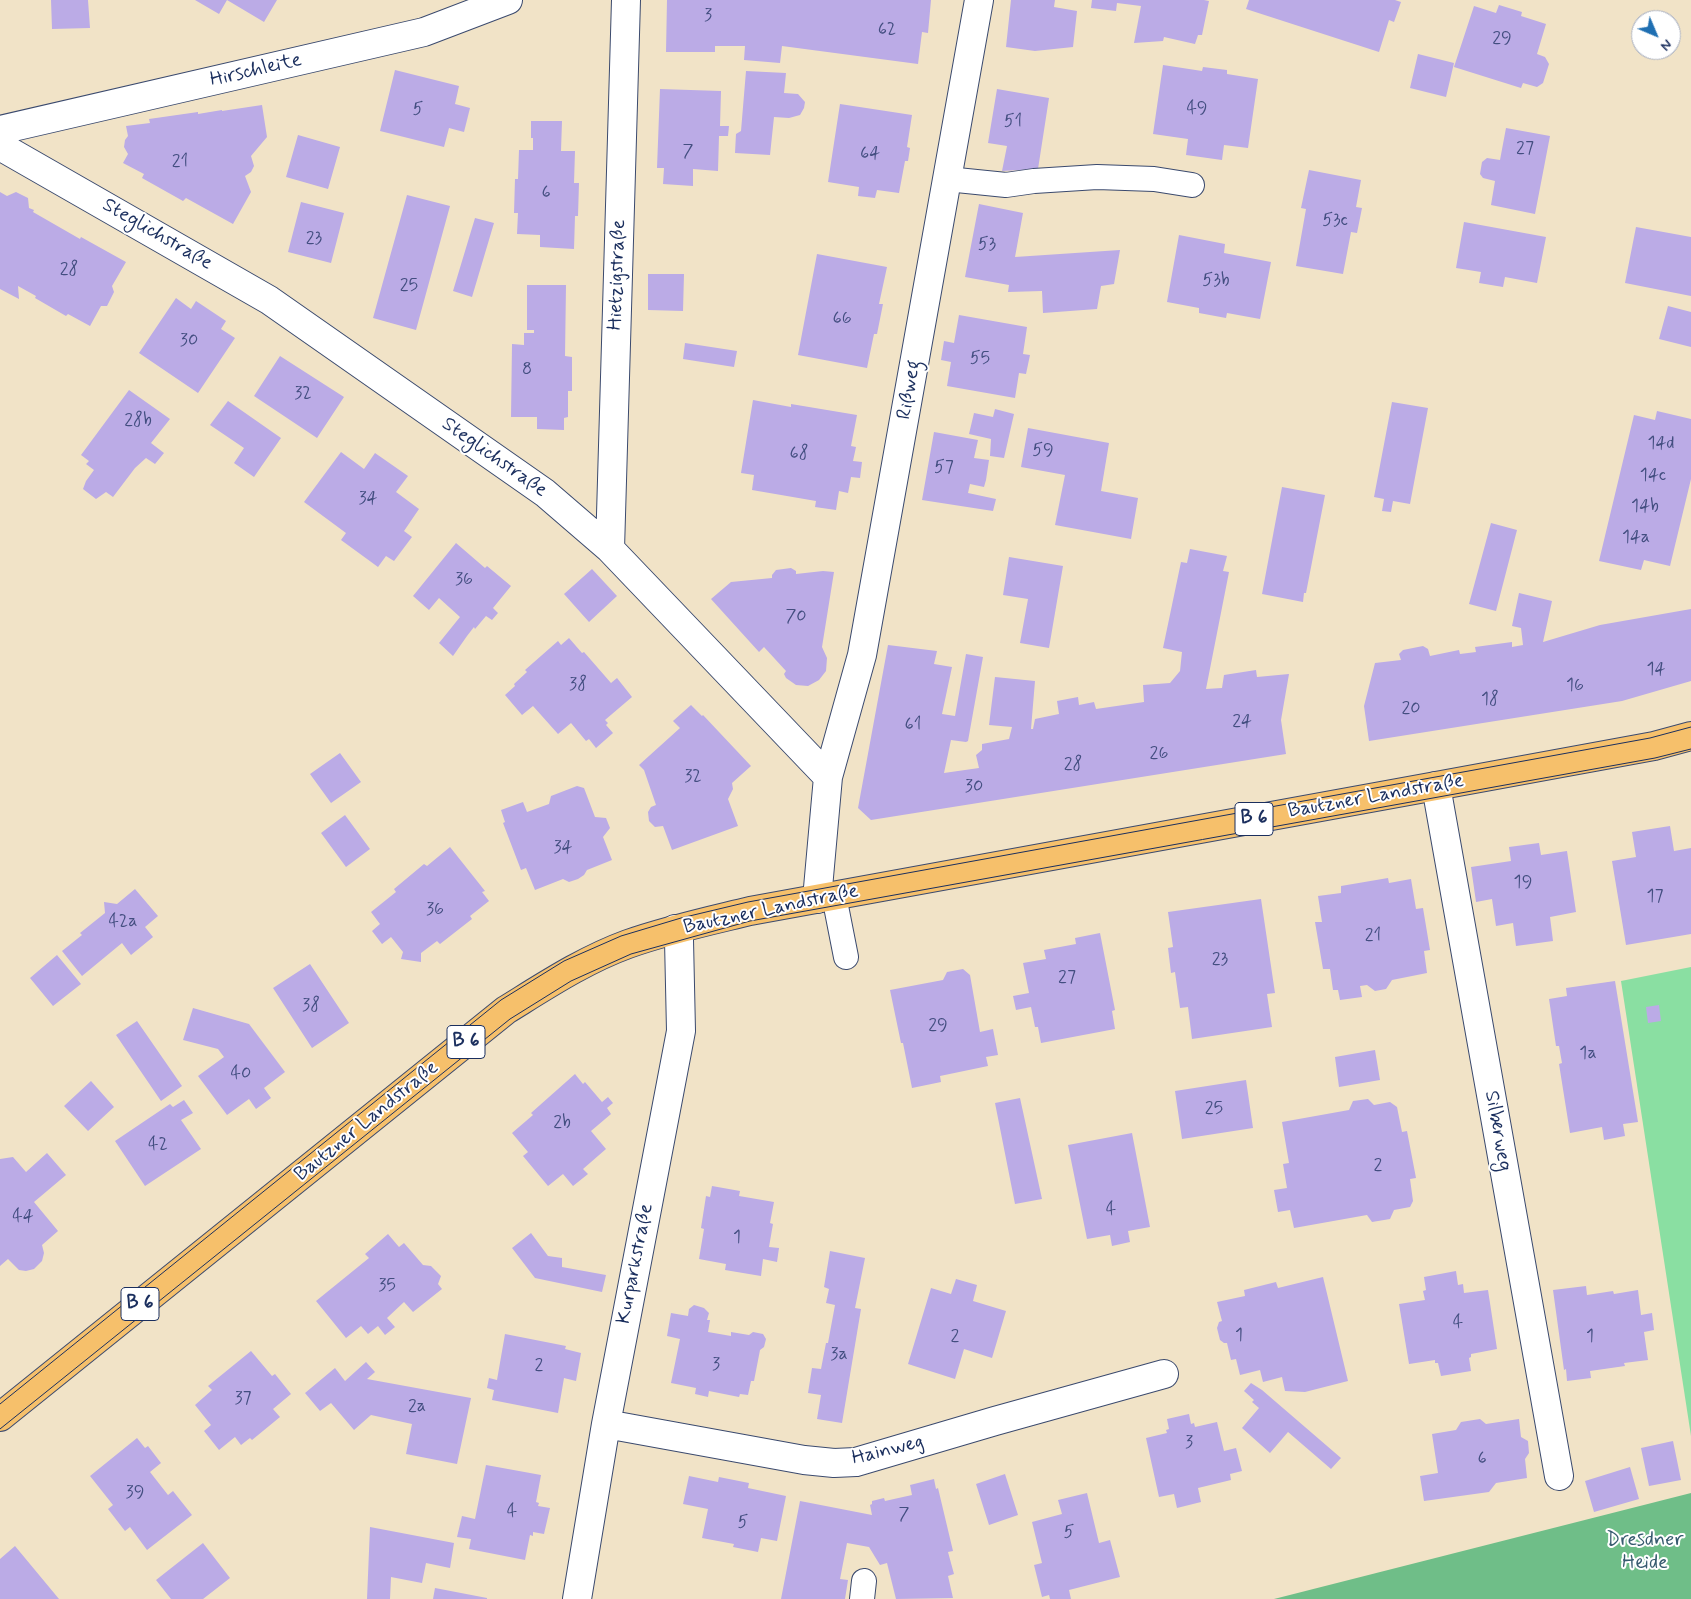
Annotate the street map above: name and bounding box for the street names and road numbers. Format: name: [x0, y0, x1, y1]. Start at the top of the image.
street label: Hirschleite: [208, 49, 304, 93]
street label: Steglichstraße: [98, 194, 216, 276]
street label: Hietzigstraße: [604, 219, 632, 331]
street label: Rißweg: [893, 358, 927, 422]
street label: Steglichstraße: [437, 413, 551, 503]
street label: Bautzner Landstraße: [1286, 770, 1466, 824]
road number: B 6: [1235, 802, 1273, 836]
street label: Bautzner Landstraße: [681, 880, 861, 940]
road number: B 6: [447, 1026, 485, 1058]
street label: Bautzner Landstraße: [290, 1057, 444, 1187]
street label: Silberweg: [1478, 1089, 1516, 1173]
street label: Kurparkstraße: [613, 1202, 659, 1326]
road number: B 6: [121, 1288, 159, 1320]
street label: Hainweg: [850, 1431, 926, 1471]

